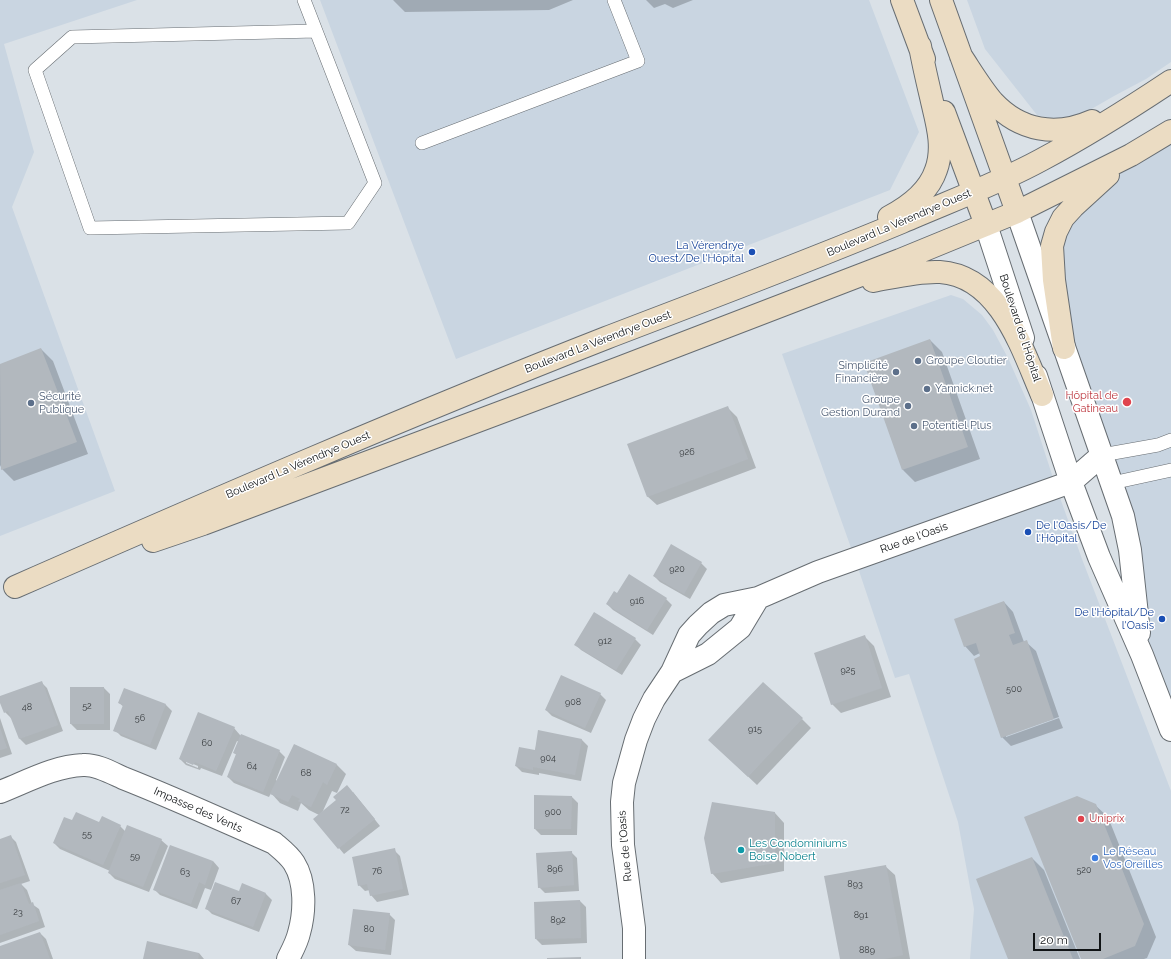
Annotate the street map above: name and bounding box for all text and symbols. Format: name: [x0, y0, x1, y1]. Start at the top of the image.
street label: Boulevard La Vérendrye Ouest: [825, 187, 973, 259]
place label: La Vérendrye Ouest/De l'Hôpital: [649, 239, 744, 265]
marker: La Vérendrye Ouest/De l'Hôpital: [747, 247, 757, 257]
street label: Boulevard de l'Hôpital: [996, 273, 1044, 383]
street label: Boulevard La Vérendrye Ouest: [523, 308, 673, 376]
place label: Groupe Cloutier: [926, 354, 1007, 368]
marker: Groupe Cloutier: [913, 356, 923, 366]
place label: Simplicité Financière: [835, 359, 888, 385]
marker: Simplicité Financière: [891, 367, 901, 377]
place label: Yannick.net: [935, 382, 993, 396]
marker: Yannick.net: [922, 384, 932, 394]
place label: Hôpital de Gatineau: [1065, 389, 1118, 415]
place label: Sécurité Publique: [39, 390, 84, 416]
place label: Groupe Gestion Durand: [821, 393, 900, 419]
marker: Hôpital de Gatineau: [1121, 396, 1133, 408]
marker: Sécurité Publique: [26, 398, 36, 408]
marker: Groupe Gestion Durand: [903, 401, 913, 411]
place label: Potentiel Plus: [922, 419, 992, 433]
marker: Potentiel Plus: [909, 421, 919, 431]
street label: Boulevard La Vérendrye Ouest: [224, 429, 372, 501]
house number: 926: [679, 447, 695, 457]
place label: De l'Oasis/De l'Hôpital: [1036, 519, 1106, 545]
street label: Rue de l'Oasis: [878, 520, 950, 556]
marker: De l'Oasis/De l'Hôpital: [1023, 527, 1033, 537]
house number: 920: [669, 564, 685, 574]
house number: 916: [630, 596, 644, 606]
place label: De l'Hôpital/De l'Oasis: [1074, 606, 1154, 632]
marker: De l'Hôpital/De l'Oasis: [1157, 614, 1167, 624]
house number: 912: [598, 636, 612, 646]
house number: 925: [841, 665, 855, 675]
house number: 500: [1006, 684, 1022, 694]
house number: 908: [565, 697, 581, 707]
house number: 52: [82, 701, 92, 711]
house number: 48: [22, 702, 32, 712]
house number: 56: [135, 713, 145, 723]
house number: 915: [748, 724, 762, 734]
house number: 60: [202, 738, 212, 748]
house number: 904: [540, 753, 556, 763]
house number: 64: [247, 761, 257, 771]
house number: 68: [301, 768, 311, 778]
street label: Impasse des Vents: [152, 785, 244, 835]
house number: 72: [340, 805, 350, 815]
house number: 900: [545, 807, 561, 817]
street label: Rue de l'Oasis: [615, 810, 635, 882]
place label: Uniprix: [1089, 812, 1125, 826]
marker: Uniprix: [1076, 814, 1086, 824]
house number: 55: [82, 829, 92, 839]
place label: Les Condominiums Boise Nobert: [749, 837, 847, 863]
marker: Les Condominiums Boise Nobert: [736, 845, 746, 855]
place label: Le Réseau Vos Oreilles: [1103, 845, 1163, 871]
house number: 59: [130, 851, 140, 861]
marker: Le Réseau Vos Oreilles: [1090, 853, 1100, 863]
house number: 896: [547, 864, 563, 874]
house number: 520: [1076, 865, 1092, 875]
house number: 76: [372, 866, 382, 876]
house number: 63: [180, 867, 190, 877]
house number: 893: [847, 879, 863, 889]
house number: 67: [231, 896, 241, 906]
house number: 23: [13, 907, 23, 917]
house number: 891: [854, 910, 868, 920]
house number: 892: [550, 915, 566, 925]
house number: 80: [364, 924, 374, 934]
scale bar: [1035, 925, 1103, 951]
text: 20 m: [1040, 933, 1068, 947]
house number: 889: [859, 945, 875, 955]

